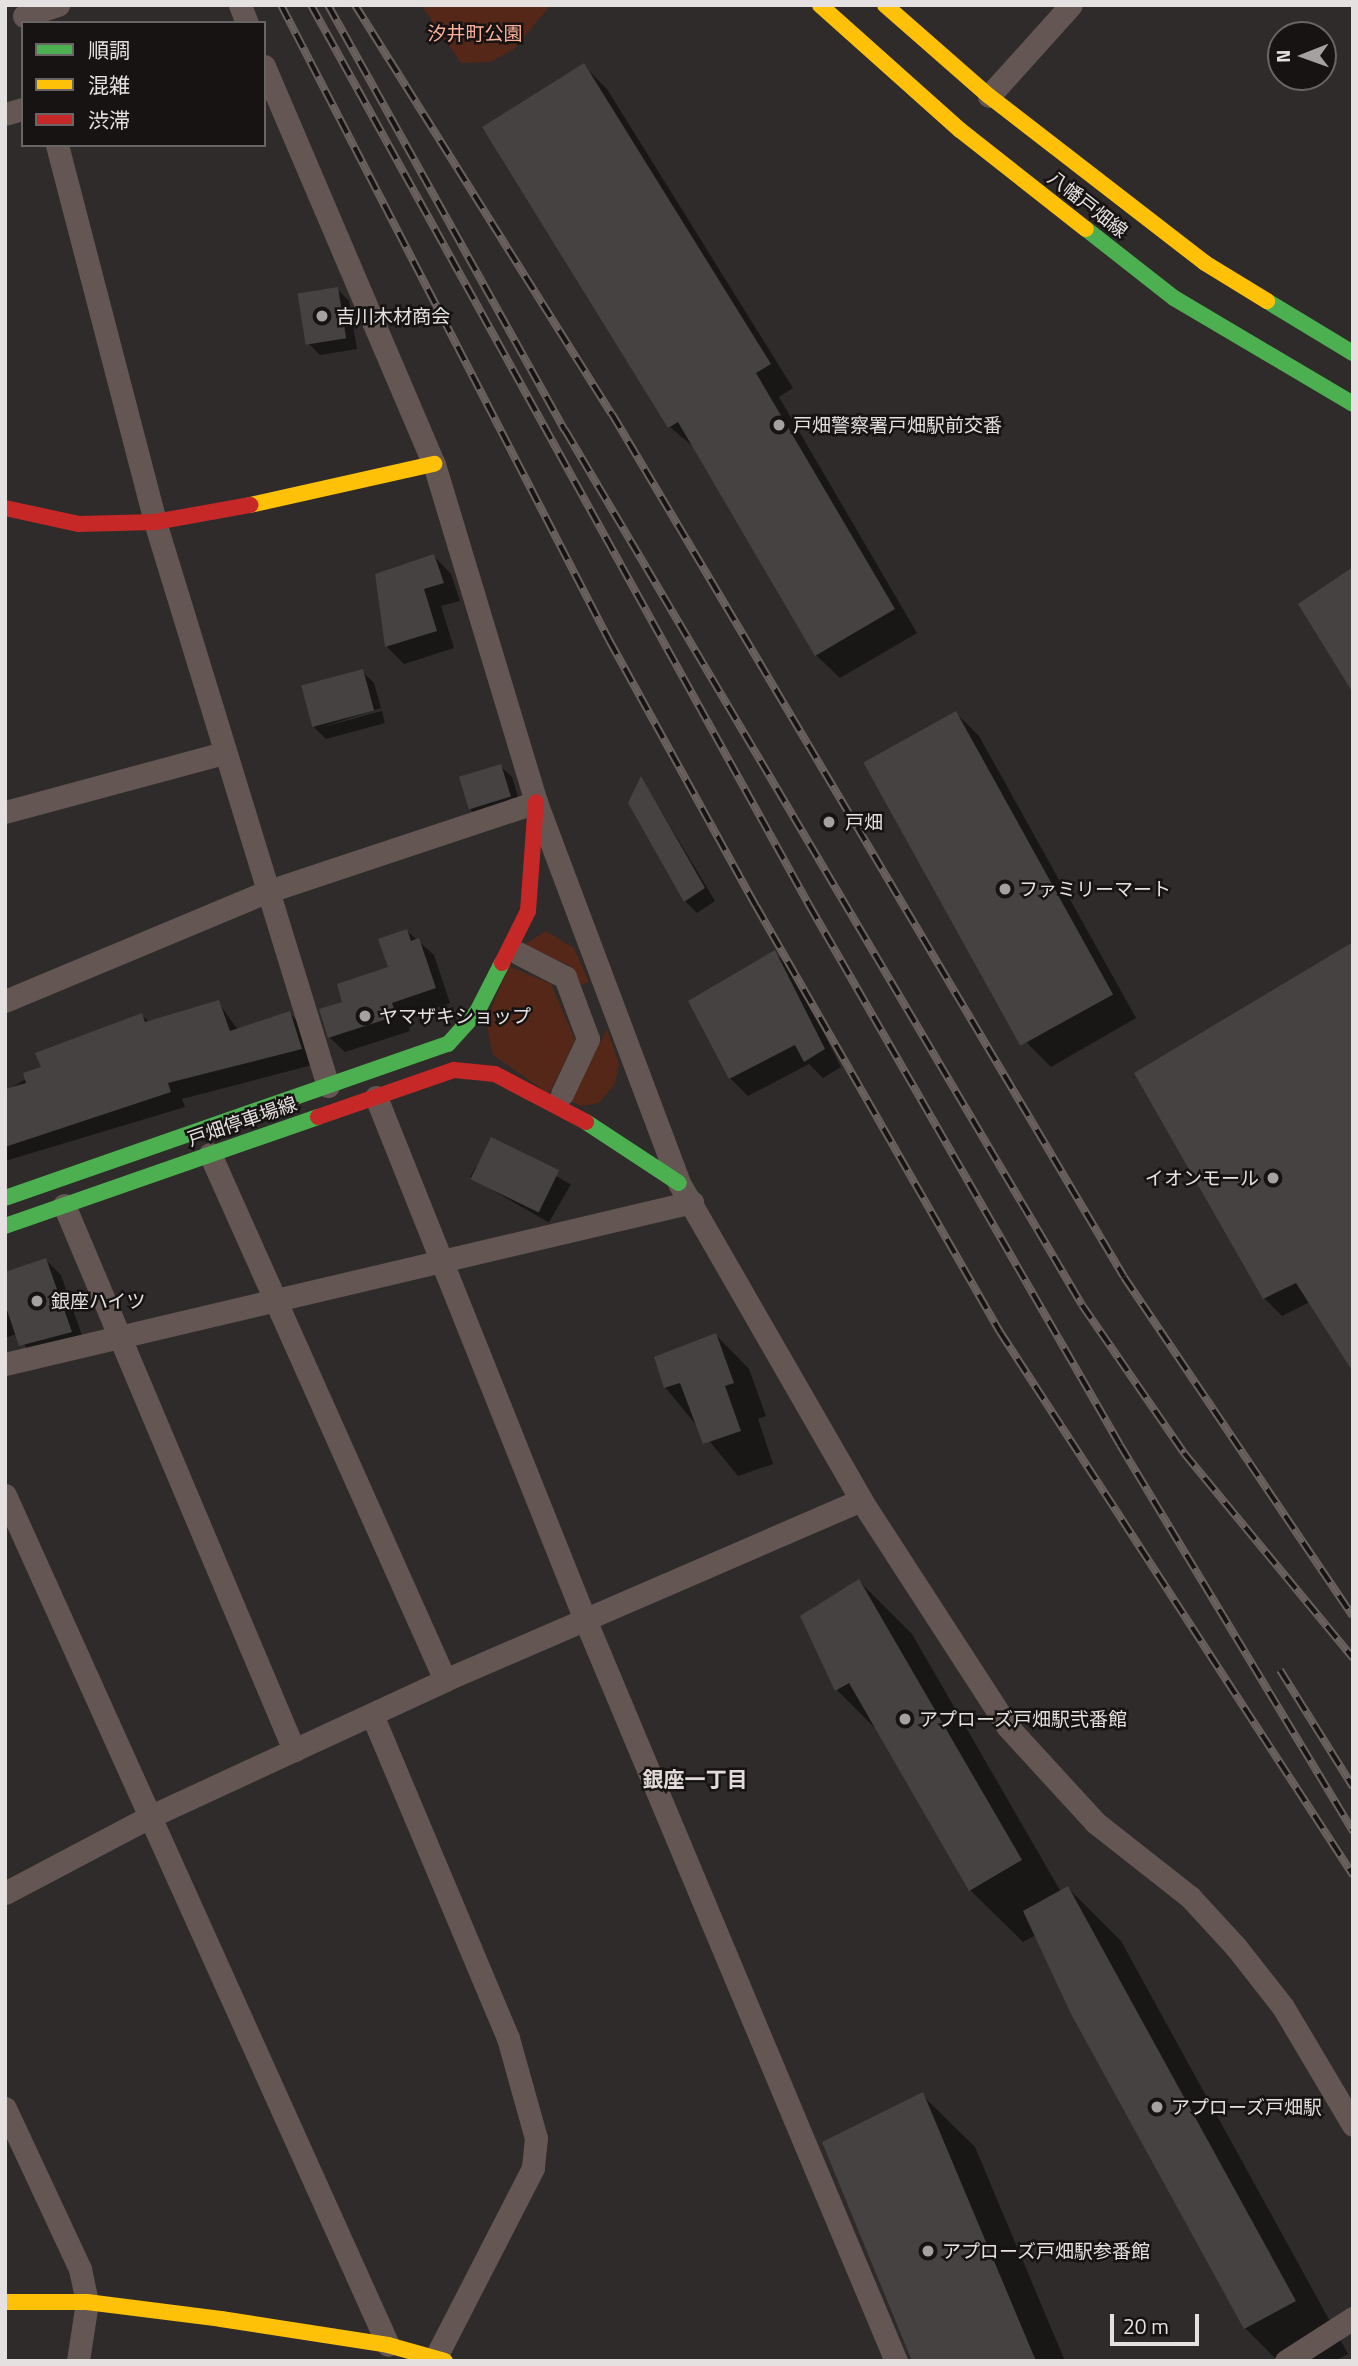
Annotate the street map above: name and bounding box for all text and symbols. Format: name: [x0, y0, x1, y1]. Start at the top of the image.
legend: [21, 21, 266, 147]
north arrow: [1267, 21, 1337, 91]
park label: 汐井町公園: [428, 22, 522, 44]
text: 順調: [88, 34, 130, 66]
text: N: [1268, 50, 1297, 63]
text: 混雑: [88, 69, 130, 101]
text: 渋滞: [88, 104, 130, 136]
street label: 八幡戸畑線: [1044, 166, 1132, 242]
place label: 吉川木材商会: [336, 305, 450, 327]
marker: 吉川木材商会: [314, 308, 330, 324]
place label: 戸畑警察署戸畑駅前交番: [793, 414, 1002, 436]
marker: 戸畑警察署戸畑駅前交番: [771, 417, 787, 433]
place label: 戸畑: [845, 811, 883, 833]
marker: 戸畑: [819, 812, 839, 832]
place label: ファミリーマート: [1019, 878, 1171, 900]
marker: ファミリーマート: [997, 881, 1013, 897]
place label: ヤマザキショップ: [379, 1005, 531, 1027]
marker: ヤマザキショップ: [357, 1008, 373, 1024]
street label: 戸畑停車場線: [184, 1092, 300, 1150]
place label: イオンモール: [1145, 1167, 1259, 1189]
marker: イオンモール: [1265, 1170, 1281, 1186]
place label: 銀座ハイツ: [51, 1290, 146, 1312]
marker: 銀座ハイツ: [29, 1293, 45, 1309]
place label: アプローズ戸畑駅弐番館: [919, 1708, 1128, 1730]
marker: アプローズ戸畑駅弐番館: [897, 1711, 913, 1727]
district label: 銀座一丁目: [643, 1766, 747, 1792]
place label: アプローズ戸畑駅: [1171, 2096, 1323, 2118]
marker: アプローズ戸畑駅: [1149, 2099, 1165, 2115]
place label: アプローズ戸畑駅参番館: [942, 2240, 1151, 2262]
marker: アプローズ戸畑駅参番館: [920, 2243, 936, 2259]
scale bar: [1113, 2300, 1202, 2344]
text: 20 m: [1123, 2310, 1169, 2342]

